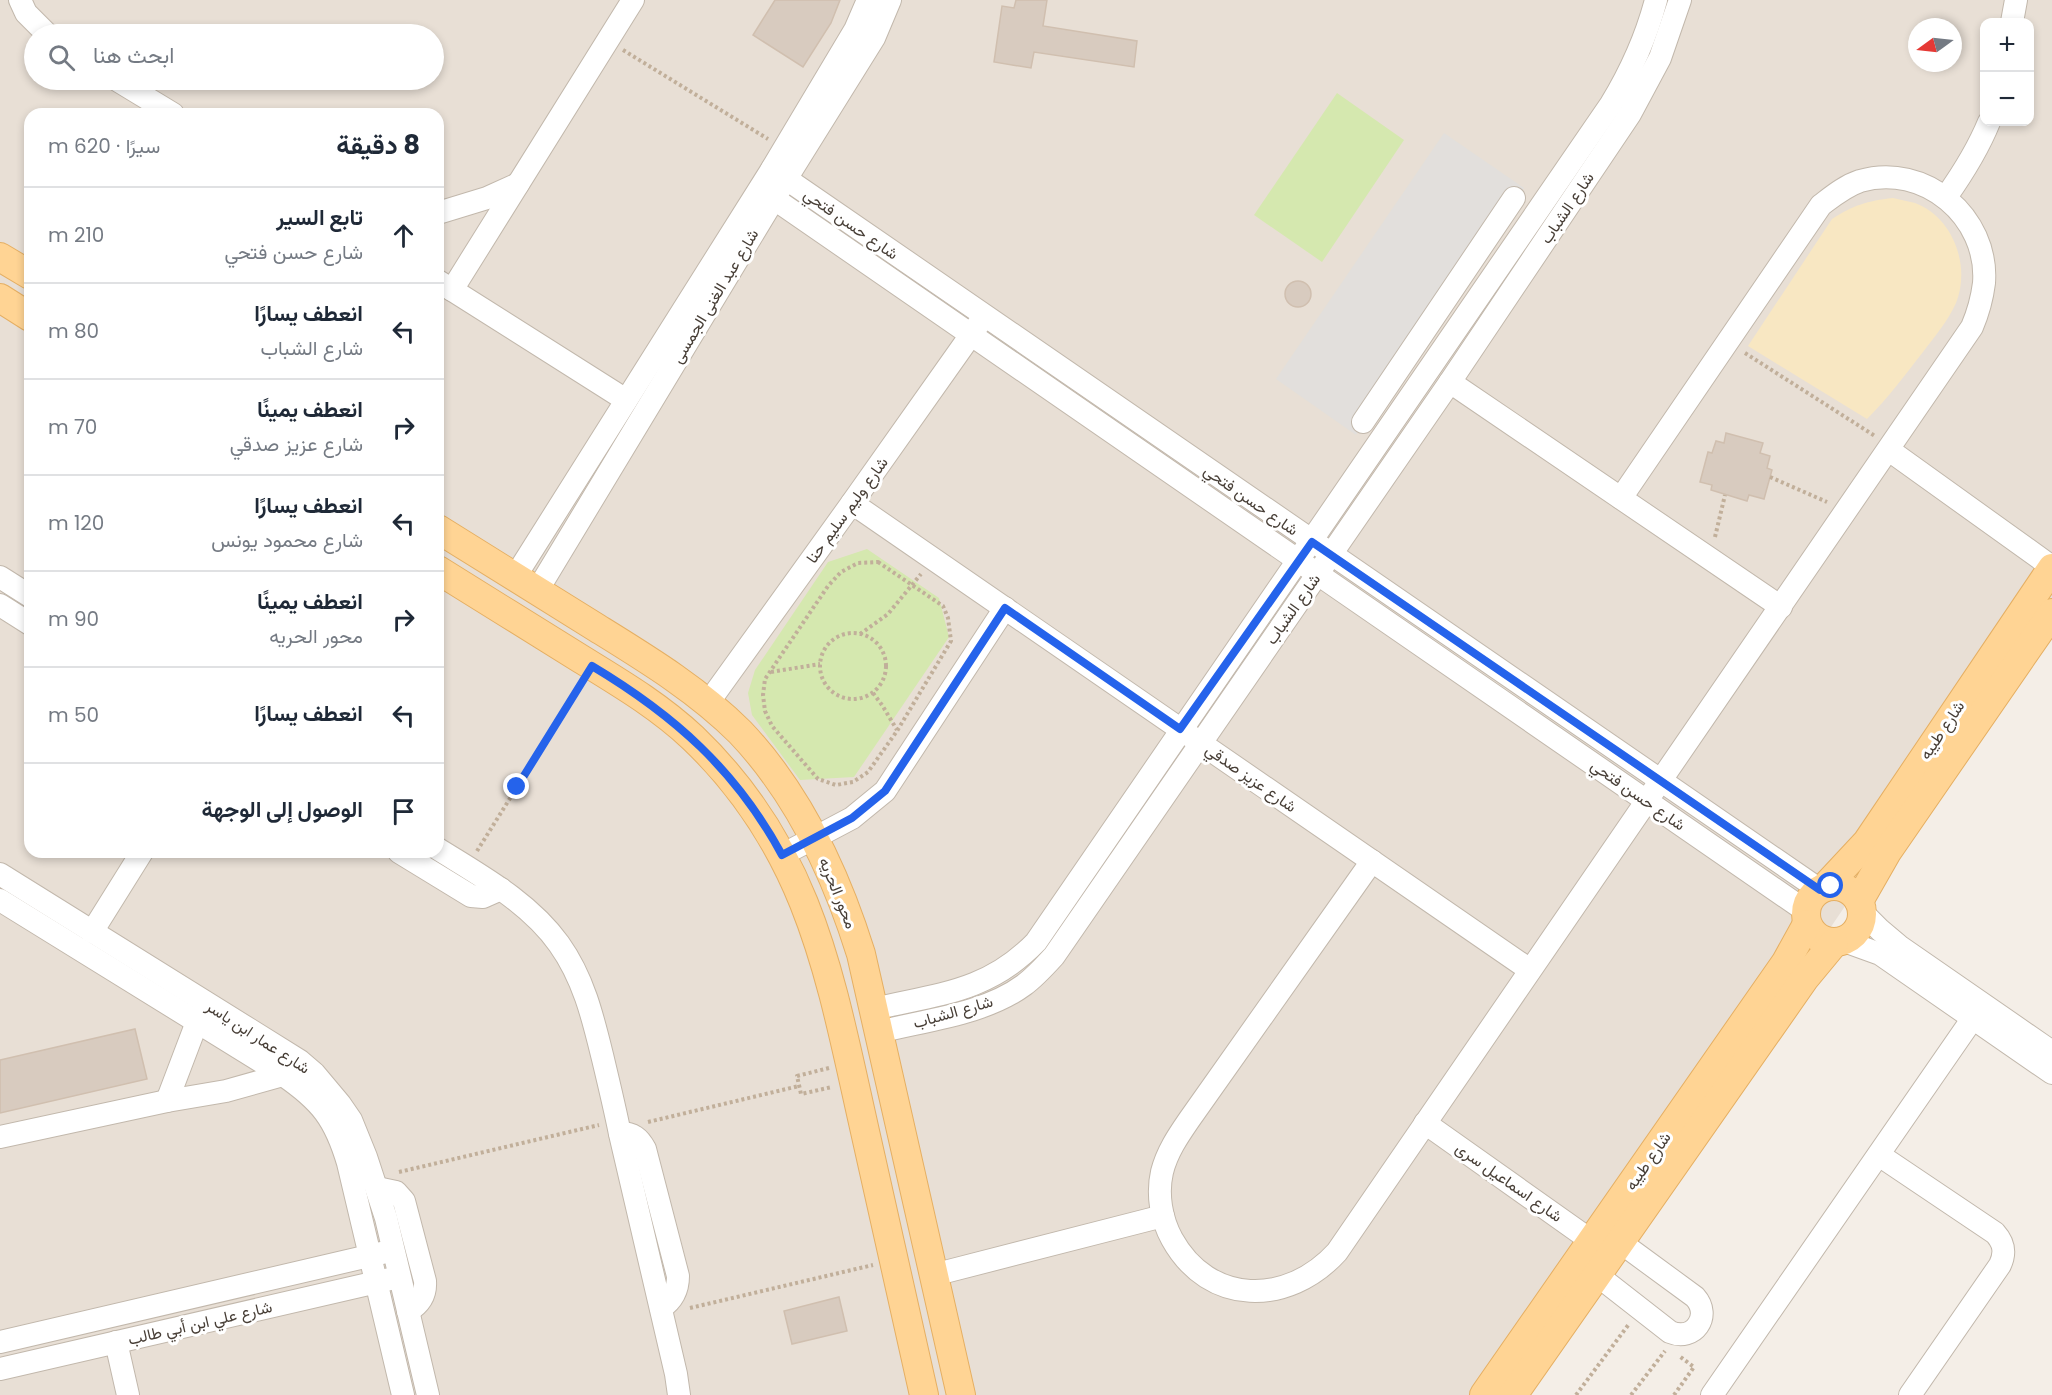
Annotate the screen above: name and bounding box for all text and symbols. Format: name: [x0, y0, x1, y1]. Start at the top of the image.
north arrow: [1908, 18, 1962, 72]
map controls: [1980, 18, 2034, 126]
button: +: [1980, 18, 2034, 72]
search box: [24, 24, 444, 90]
text: ابحث هنا: [93, 40, 174, 71]
icon: search: [45, 41, 78, 74]
button: −: [1980, 72, 2034, 126]
text: 8 دقيقة: [336, 127, 420, 163]
text: سيرًا · 620 m: [48, 132, 160, 160]
street label: شارع الشباب: [1535, 168, 1599, 248]
street label: شارع حسن فتحي: [798, 183, 903, 267]
text: تابع السير: [276, 202, 363, 233]
icon: ahead: [387, 219, 420, 252]
text: 210 m: [48, 221, 104, 249]
street label: شارع عبد الغنى الجمسى: [666, 225, 764, 367]
text: شارع حسن فتحي: [224, 238, 363, 266]
text: انعطف يسارًا: [254, 298, 363, 329]
icon: left: [387, 315, 420, 348]
text: 80 m: [48, 317, 99, 345]
text: شارع الشباب: [260, 334, 363, 362]
text: انعطف يمينًا: [257, 394, 363, 425]
icon: right: [387, 411, 420, 444]
text: 70 m: [48, 413, 97, 441]
text: شارع عزيز صدقي: [230, 430, 363, 458]
street label: شارع وليم سليم حنا: [800, 452, 894, 568]
street label: شارع حسن فتحي: [1198, 459, 1303, 543]
text: انعطف يسارًا: [254, 490, 363, 521]
icon: left: [387, 507, 420, 540]
text: 120 m: [48, 509, 104, 537]
text: شارع محمود يونس: [211, 526, 363, 554]
street label: شارع الشباب: [1260, 569, 1326, 649]
text: انعطف يمينًا: [257, 586, 363, 617]
icon: right: [387, 603, 420, 636]
text: 90 m: [48, 605, 99, 633]
text: محور الحريه: [269, 622, 363, 650]
street label: شارع طيبه: [1914, 696, 1970, 764]
text: انعطف يسارًا: [254, 698, 363, 729]
icon: left: [387, 699, 420, 732]
text: 50 m: [48, 701, 99, 729]
street label: شارع عزيز صدقي: [1200, 738, 1301, 820]
street label: شارع حسن فتحي: [1585, 754, 1690, 838]
route end: [503, 773, 529, 799]
text: الوصول إلى الوجهة: [202, 794, 363, 825]
icon: arrive: [387, 795, 420, 828]
street label: محور الحريه: [813, 854, 863, 932]
route start: [1817, 872, 1843, 898]
street label: شارع الشباب: [910, 990, 996, 1034]
street label: شارع عمار ابن ياسر: [201, 994, 315, 1079]
street label: شارع طيبه: [1619, 1127, 1677, 1195]
street label: شارع اسماعيل سرى: [1451, 1136, 1567, 1228]
street label: شارع علي ابن أبي طالب: [126, 1295, 275, 1353]

